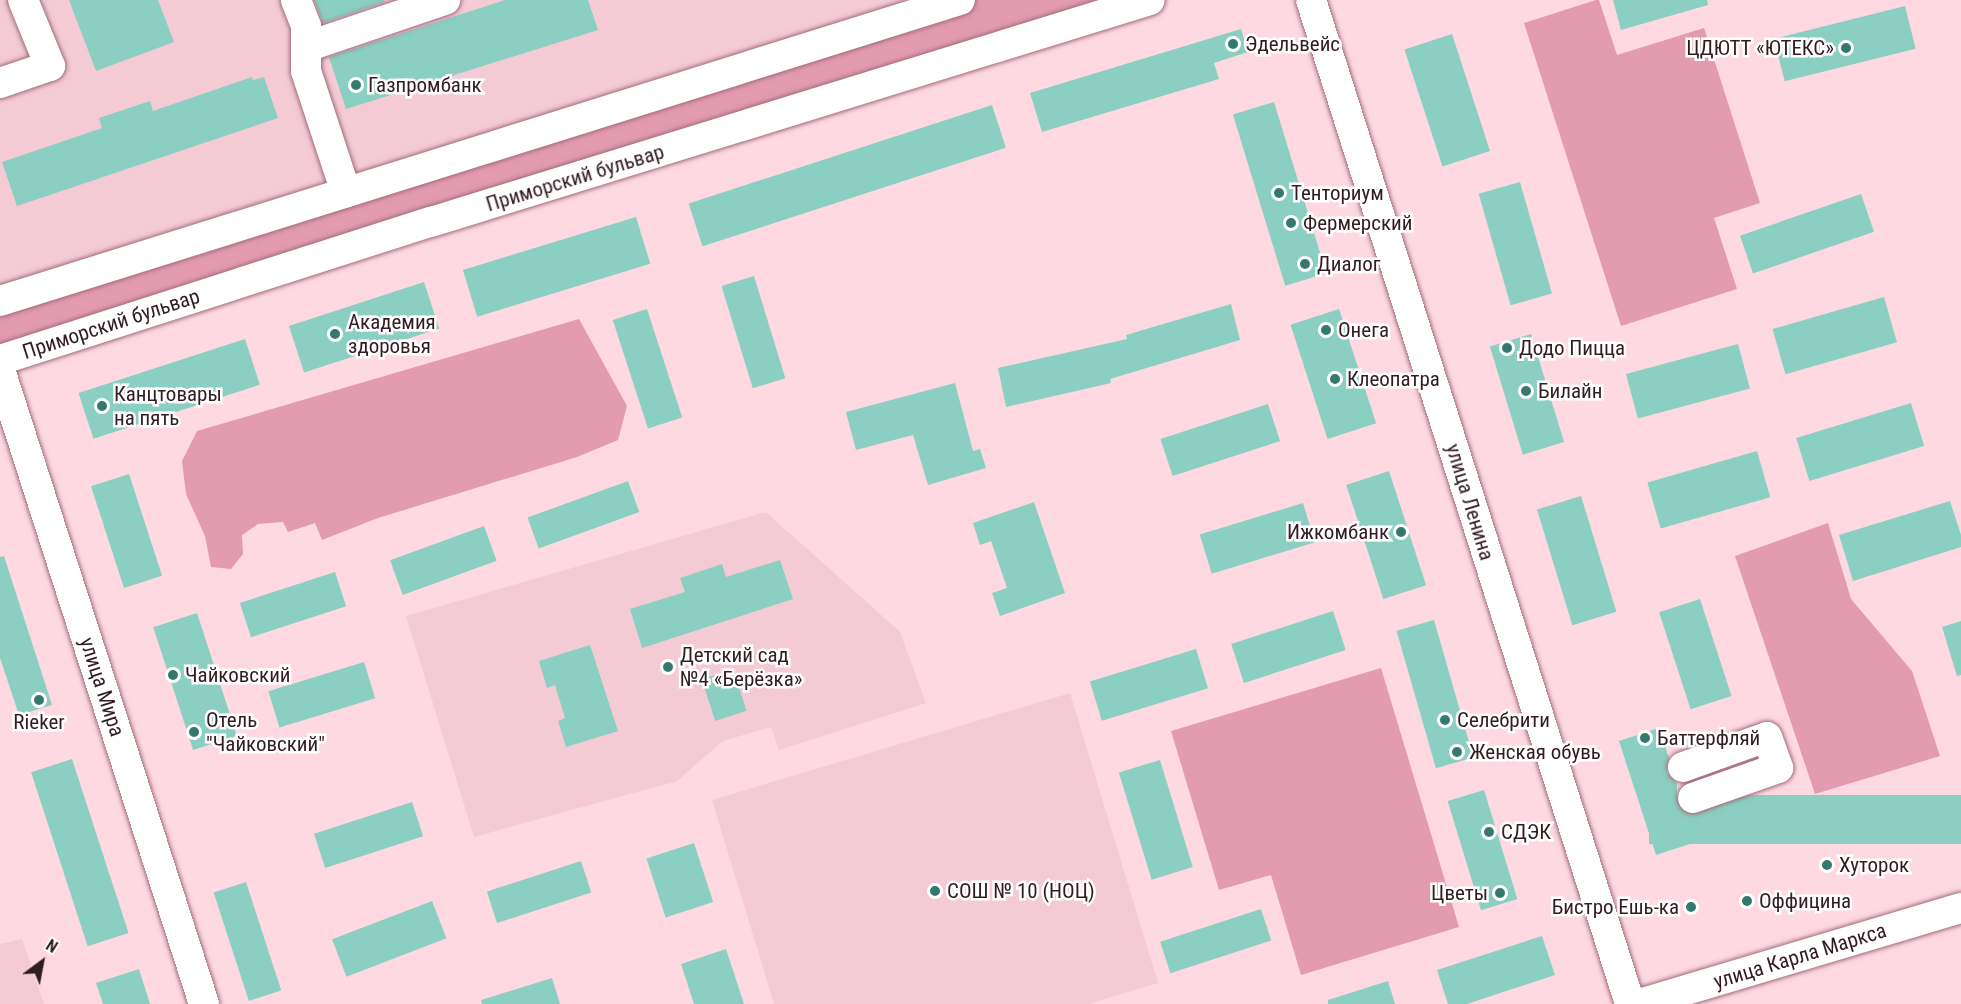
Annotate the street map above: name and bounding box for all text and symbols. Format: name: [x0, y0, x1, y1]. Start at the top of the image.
place label: Эдельвейс: [1245, 31, 1340, 57]
place label: ЦДЮТТ «ЮТЕКС»: [1686, 35, 1834, 61]
marker: Эдельвейс: [1226, 37, 1240, 51]
marker: ЦДЮТТ «ЮТЕКС»: [1839, 41, 1853, 55]
place label: Газпромбанк: [368, 72, 482, 98]
marker: Газпромбанк: [349, 78, 363, 92]
street label: Приморский бульвар: [483, 139, 667, 217]
place label: Тенториум: [1291, 180, 1384, 206]
marker: Тенториум: [1272, 186, 1286, 200]
place label: Фермерский: [1303, 210, 1412, 236]
marker: Фермерский: [1284, 216, 1298, 230]
place label: Диалог: [1317, 251, 1381, 277]
marker: Диалог: [1298, 257, 1312, 271]
street label: Приморский бульвар: [19, 283, 203, 365]
place label: Академия здоровья: [348, 309, 436, 359]
place label: Онега: [1338, 317, 1389, 343]
marker: Онега: [1319, 323, 1333, 337]
marker: Академия здоровья: [326, 325, 344, 343]
place label: Додо Пицца: [1519, 335, 1625, 361]
marker: Додо Пицца: [1500, 341, 1514, 355]
place label: Клеопатра: [1347, 366, 1440, 392]
marker: Клеопатра: [1328, 372, 1342, 386]
place label: Билайн: [1538, 378, 1602, 404]
place label: Канцтовары на пять: [114, 381, 222, 431]
marker: Билайн: [1519, 384, 1533, 398]
marker: Канцтовары на пять: [95, 399, 109, 413]
street label: улица Ленина: [1440, 441, 1500, 563]
place label: Ижкомбанк: [1287, 519, 1389, 545]
marker: Ижкомбанк: [1394, 525, 1408, 539]
street label: улица Мира: [74, 634, 130, 740]
place label: Детский сад №4 «Берёзка»: [680, 642, 802, 692]
marker: Детский сад №4 «Берёзка»: [661, 660, 675, 674]
place label: Чайковский: [185, 662, 291, 688]
marker: Чайковский: [166, 668, 180, 682]
marker: Rieker: [32, 693, 46, 707]
place label: Отель "Чайковский": [206, 707, 325, 757]
place label: Селебрити: [1457, 707, 1550, 733]
place label: Rieker: [13, 709, 65, 735]
marker: Селебрити: [1438, 713, 1452, 727]
marker: Отель "Чайковский": [187, 725, 201, 739]
place label: Баттерфляй: [1657, 725, 1760, 751]
marker: Баттерфляй: [1638, 731, 1652, 745]
place label: Женская обувь: [1469, 739, 1601, 765]
marker: Женская обувь: [1450, 745, 1464, 759]
place label: СДЭК: [1501, 819, 1551, 845]
marker: СДЭК: [1482, 825, 1496, 839]
place label: Хуторок: [1839, 852, 1909, 878]
marker: Хуторок: [1820, 858, 1834, 872]
place label: СОШ № 10 (НОЦ): [947, 878, 1095, 904]
place label: Цветы: [1431, 880, 1488, 906]
marker: СОШ № 10 (НОЦ): [928, 884, 942, 898]
marker: Цветы: [1493, 886, 1507, 900]
place label: Оффицина: [1759, 888, 1851, 914]
place label: Бистро Ешь-ка: [1552, 894, 1679, 920]
marker: Оффицина: [1740, 894, 1754, 908]
marker: Бистро Ешь-ка: [1684, 900, 1698, 914]
street label: улица Карла Маркса: [1711, 918, 1889, 994]
north arrow: [12, 932, 72, 992]
text: N: [43, 936, 61, 957]

